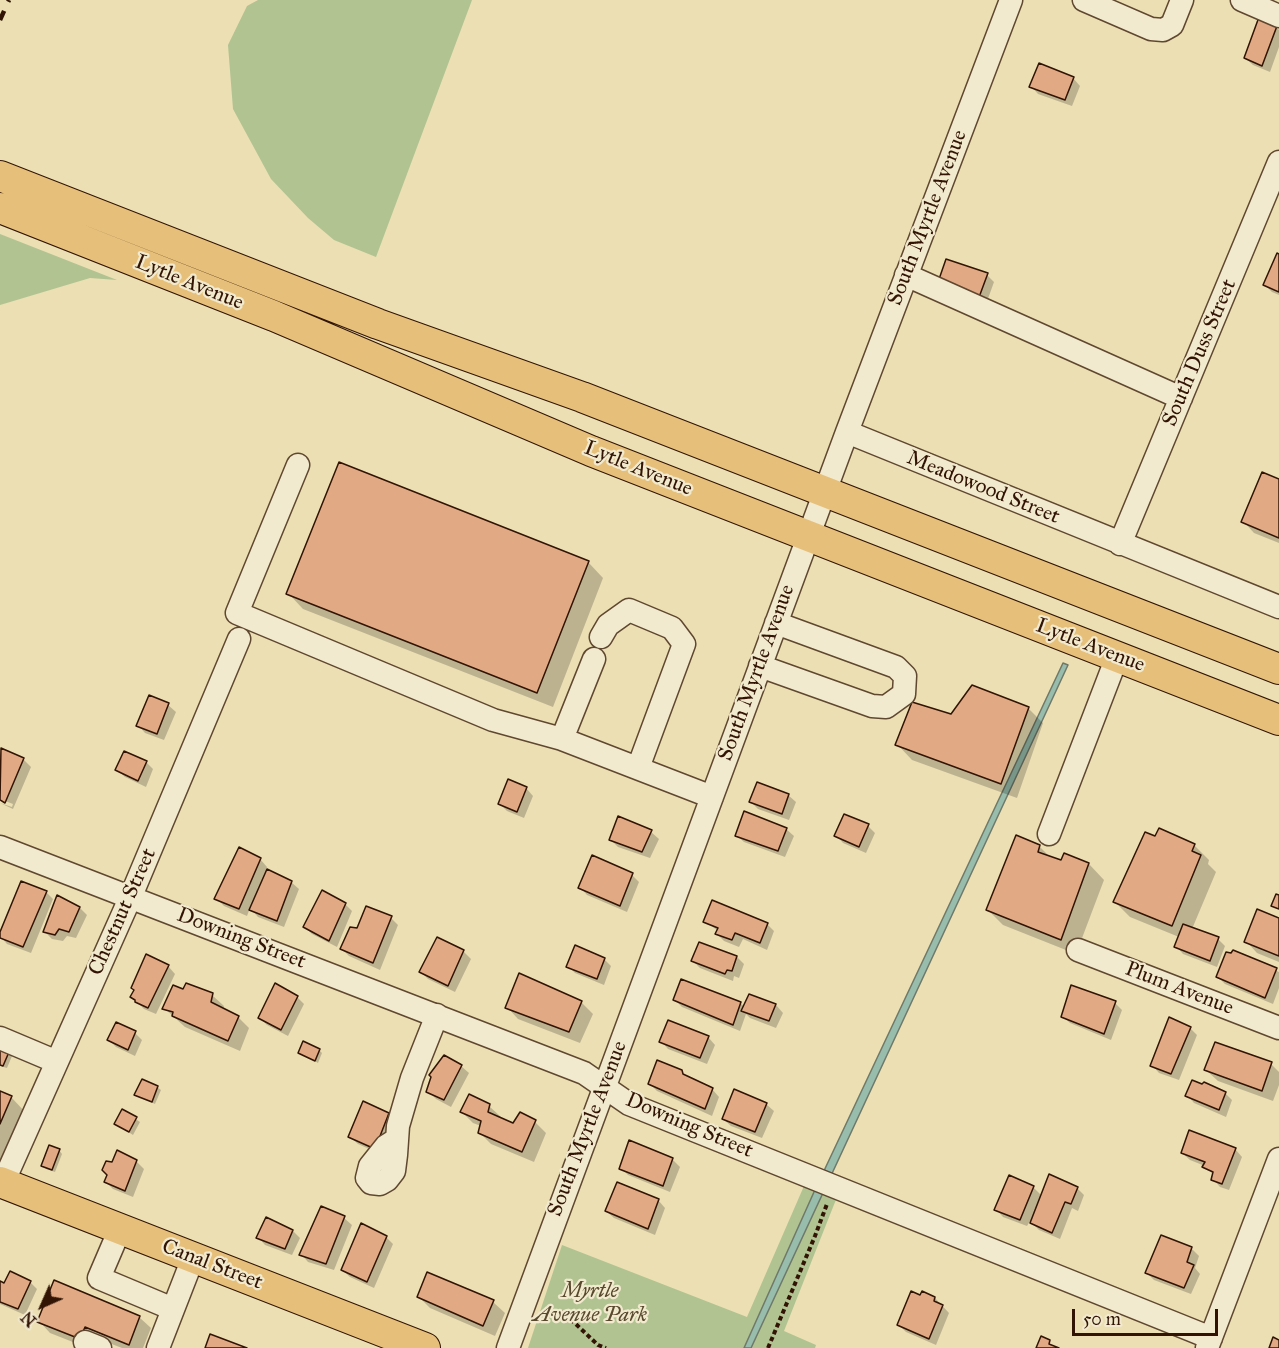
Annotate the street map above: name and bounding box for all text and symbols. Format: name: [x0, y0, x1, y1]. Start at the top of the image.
street label: South Myrtle Avenue: [883, 127, 973, 309]
street label: Lytle Avenue: [131, 250, 247, 316]
street label: South Duss Street: [1158, 276, 1242, 430]
street label: Lytle Avenue: [580, 436, 696, 502]
street label: Meadowood Street: [903, 446, 1063, 530]
street label: South Myrtle Avenue: [713, 581, 801, 765]
street label: Lytle Avenue: [1032, 614, 1148, 678]
street label: Chestnut Street: [84, 845, 162, 979]
street label: Downing Street: [173, 903, 309, 975]
street label: Plum Avenue: [1121, 957, 1237, 1021]
street label: South Myrtle Avenue: [543, 1038, 633, 1220]
street label: Downing Street: [621, 1088, 757, 1164]
street label: Canal Street: [158, 1234, 266, 1296]
north arrow: [12, 1276, 72, 1336]
park label: Myrtle Avenue Park: [533, 1279, 647, 1329]
scale bar: [1075, 1297, 1220, 1335]
text: N: [17, 1308, 40, 1331]
text: 50 m: [1083, 1308, 1121, 1330]

